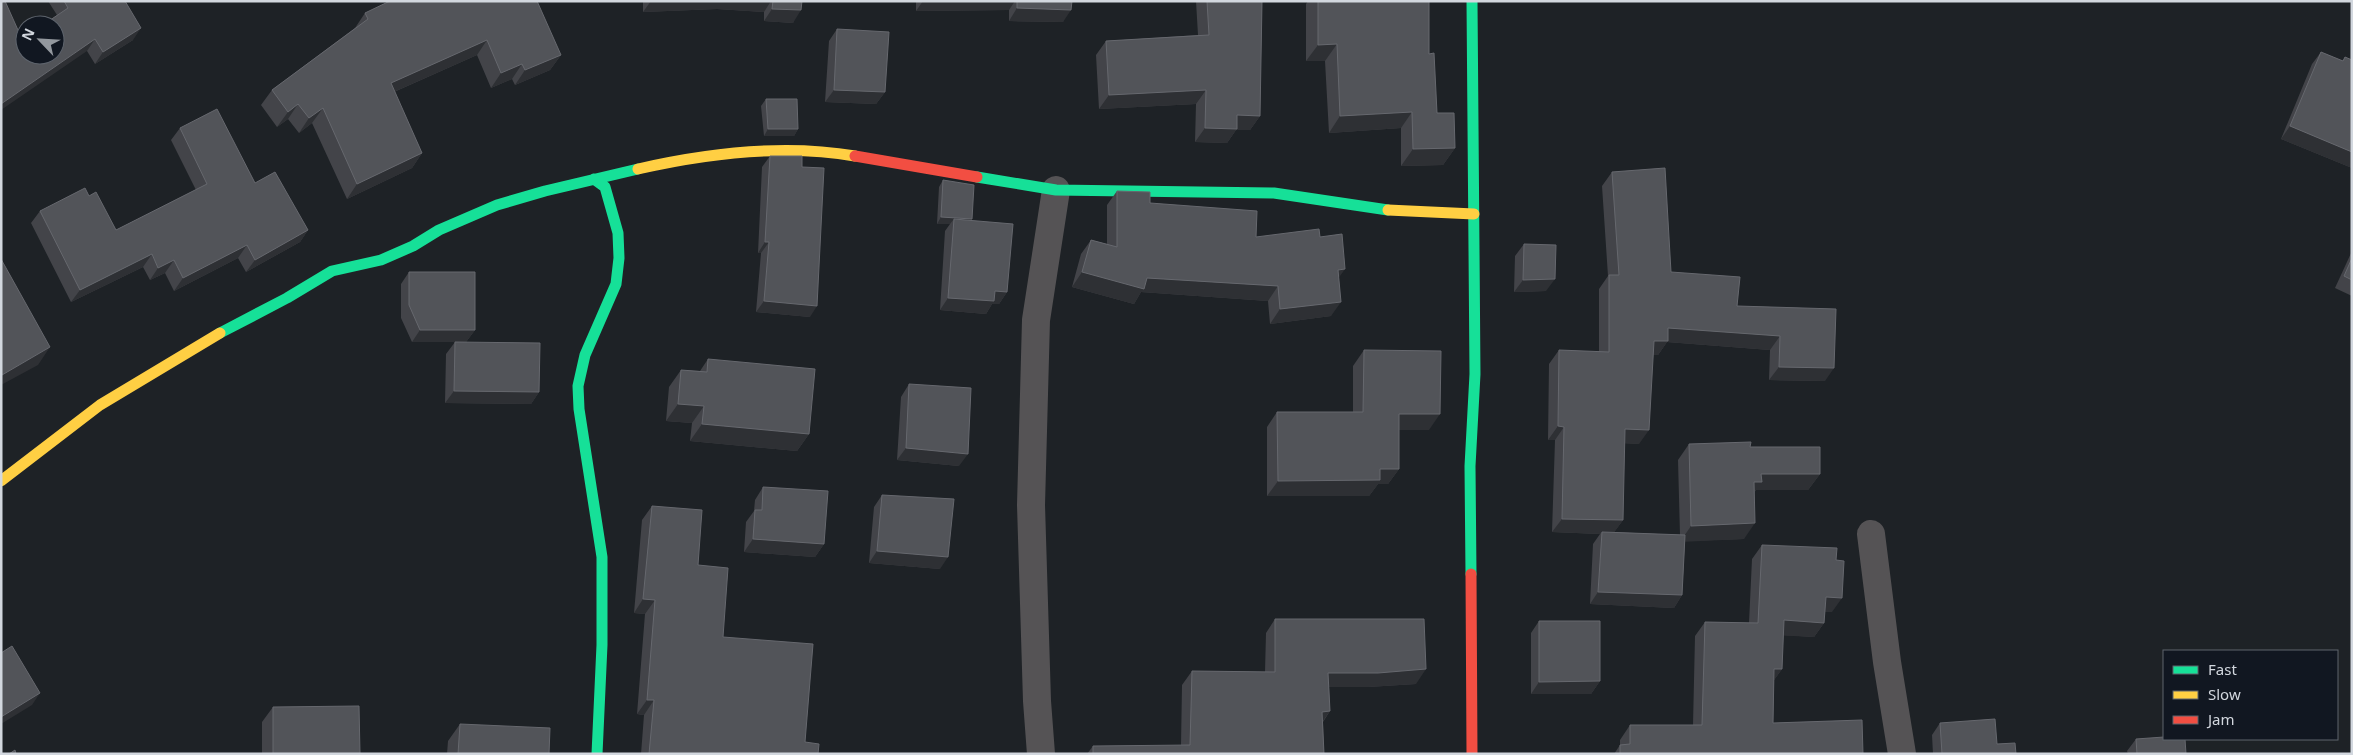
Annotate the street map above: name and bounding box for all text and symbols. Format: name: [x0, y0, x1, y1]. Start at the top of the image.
north arrow: [15, 15, 65, 65]
text: N: [17, 25, 39, 43]
legend: [2163, 650, 2338, 740]
text: Fast: [2208, 659, 2237, 679]
text: Slow: [2208, 684, 2241, 704]
text: Jam: [2206, 709, 2235, 729]

